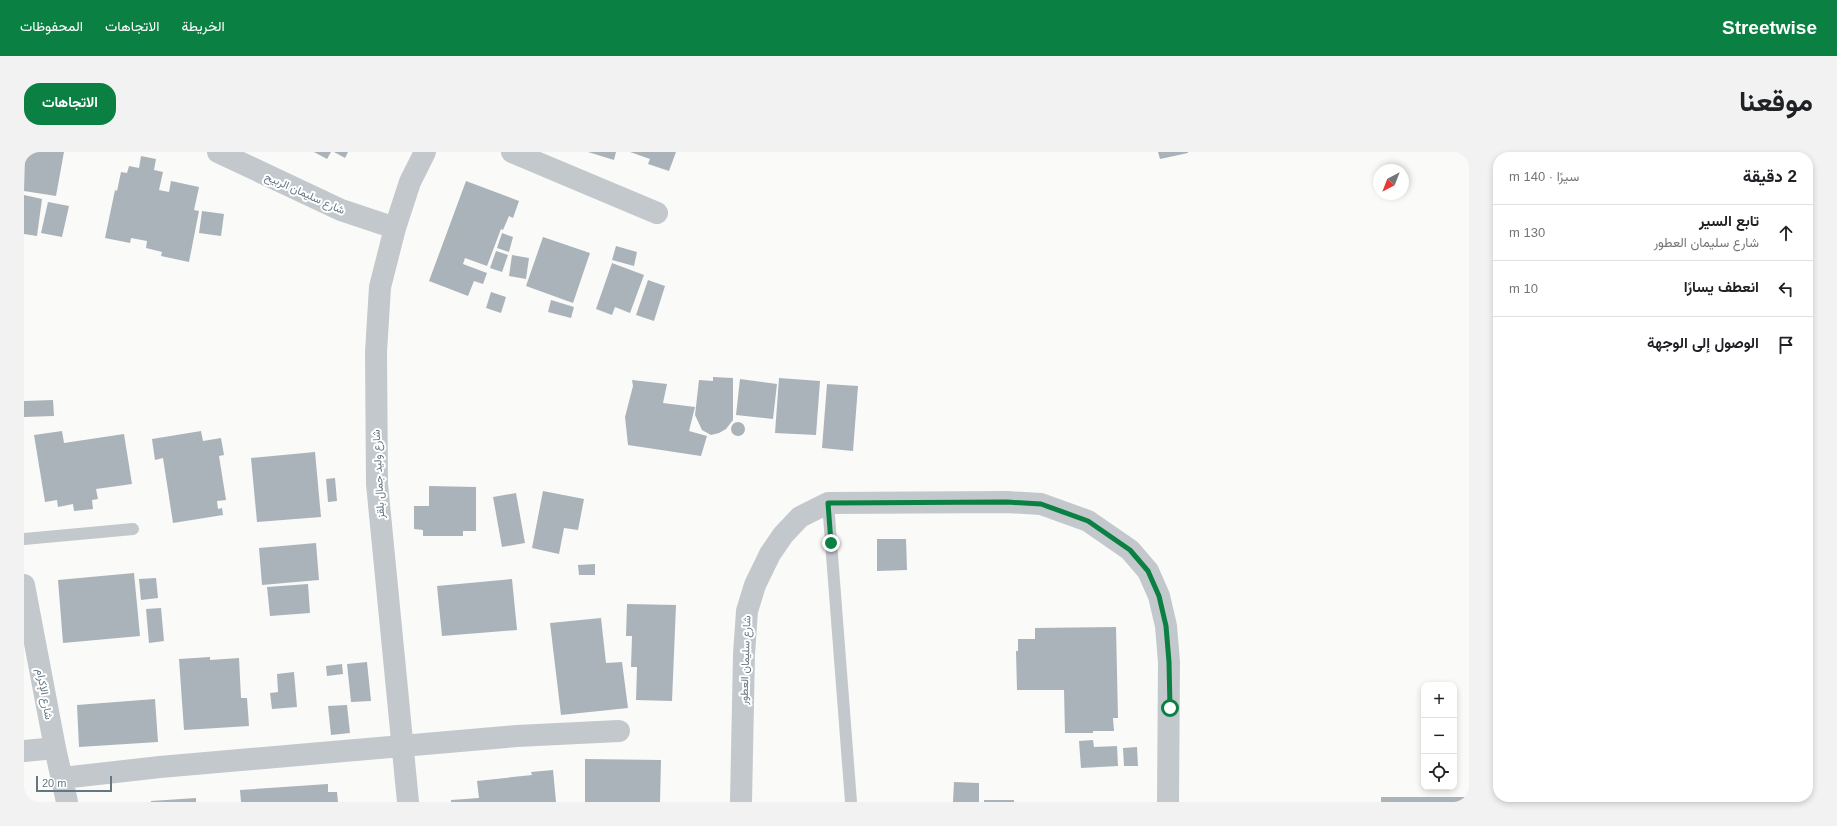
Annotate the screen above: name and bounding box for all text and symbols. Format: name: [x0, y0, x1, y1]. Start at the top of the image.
text: Streetwise: [1722, 17, 1817, 38]
text: المحفوظات: [20, 18, 83, 34]
text: الاتجاهات: [105, 18, 159, 34]
text: الخريطة: [181, 18, 225, 34]
button: الاتجاهات: [24, 83, 116, 125]
text: موقعنا: [1739, 86, 1813, 117]
north arrow: [1373, 164, 1409, 200]
text: 2 دقيقة: [1743, 167, 1797, 186]
text: سيرًا · 140 m: [1509, 169, 1579, 184]
street label: شارع سليمان الربيح: [262, 170, 347, 218]
text: تابع السير: [1699, 212, 1759, 229]
icon: ahead: [1775, 222, 1797, 244]
text: 130 m: [1509, 225, 1545, 240]
text: شارع سليمان العطور: [1654, 235, 1759, 250]
text: انعطف يسارًا: [1684, 278, 1759, 295]
icon: left: [1775, 278, 1797, 300]
text: 10 m: [1509, 281, 1538, 296]
text: الوصول إلى الوجهة: [1647, 334, 1759, 351]
icon: arrive: [1775, 334, 1797, 356]
street label: شارع وليد جمال بلقز: [370, 429, 388, 520]
route end: [822, 534, 840, 552]
street label: شارع سليمان العطور: [737, 615, 755, 706]
street label: شارع الإكرام: [33, 668, 55, 721]
map controls: [1421, 682, 1457, 790]
button: +: [1421, 682, 1457, 718]
route start: [1161, 699, 1179, 717]
button: −: [1421, 718, 1457, 754]
button: locate: [1421, 754, 1457, 790]
scale bar: [36, 774, 112, 793]
text: 20 m: [42, 777, 66, 789]

